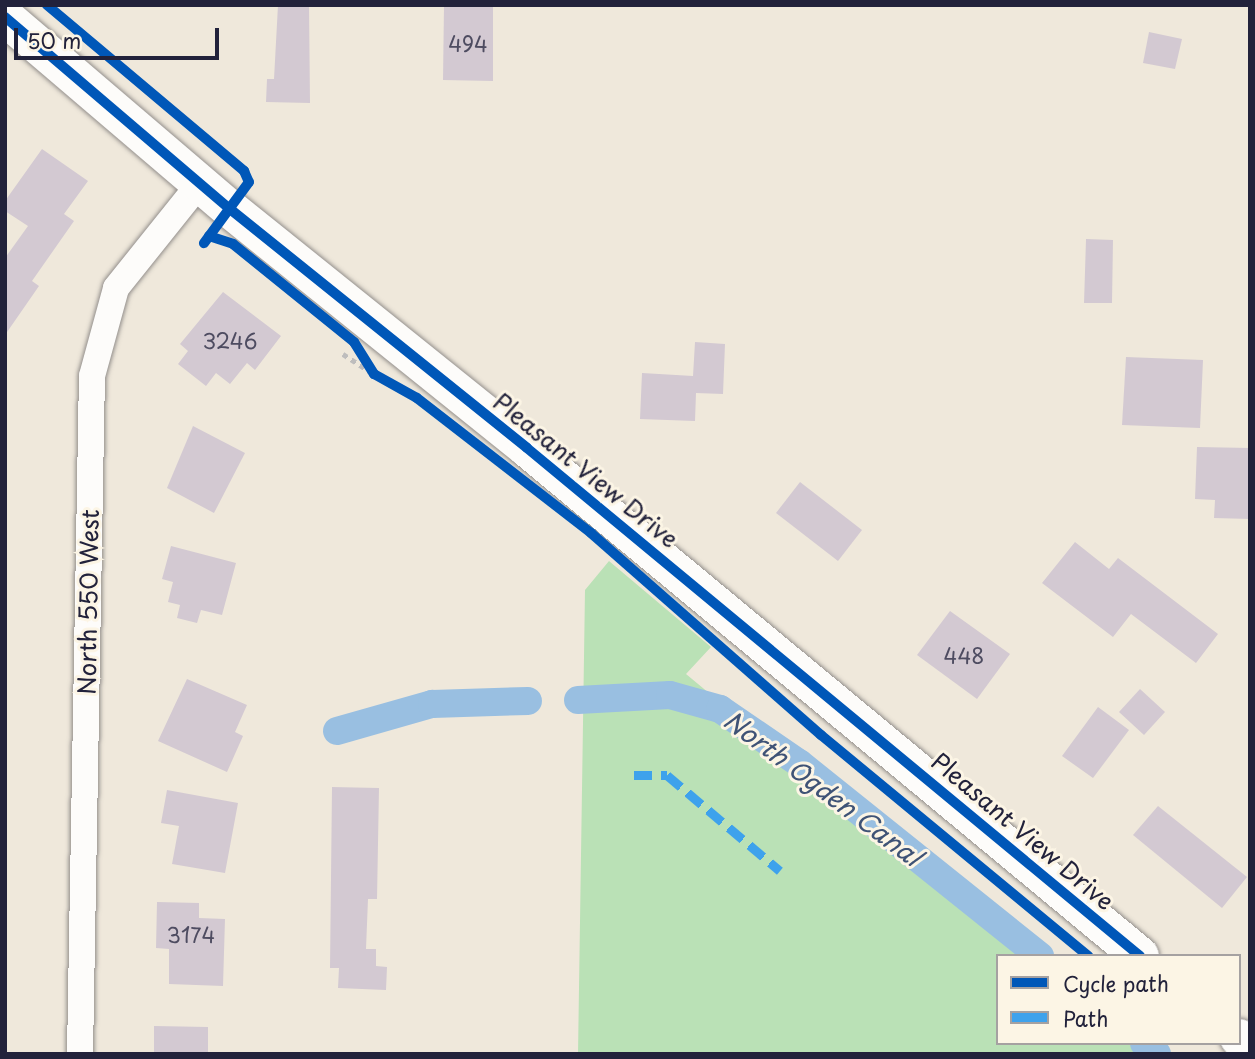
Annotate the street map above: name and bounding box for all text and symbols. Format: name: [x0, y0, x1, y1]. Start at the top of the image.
scale bar: [18, 14, 222, 58]
text: 50 m: [27, 24, 81, 56]
house number: 494: [448, 30, 488, 56]
house number: 3246: [202, 327, 258, 353]
street label: Pleasant View Drive: [488, 386, 684, 554]
street label: North 550 West: [72, 508, 104, 696]
house number: 448: [944, 642, 984, 668]
water label: North Ogden Canal: [717, 703, 929, 873]
street label: Pleasant View Drive: [926, 746, 1120, 916]
house number: 3174: [167, 921, 215, 947]
legend: [996, 954, 1241, 1045]
text: Cycle path: [1063, 967, 1169, 999]
text: Path: [1063, 1002, 1108, 1034]

